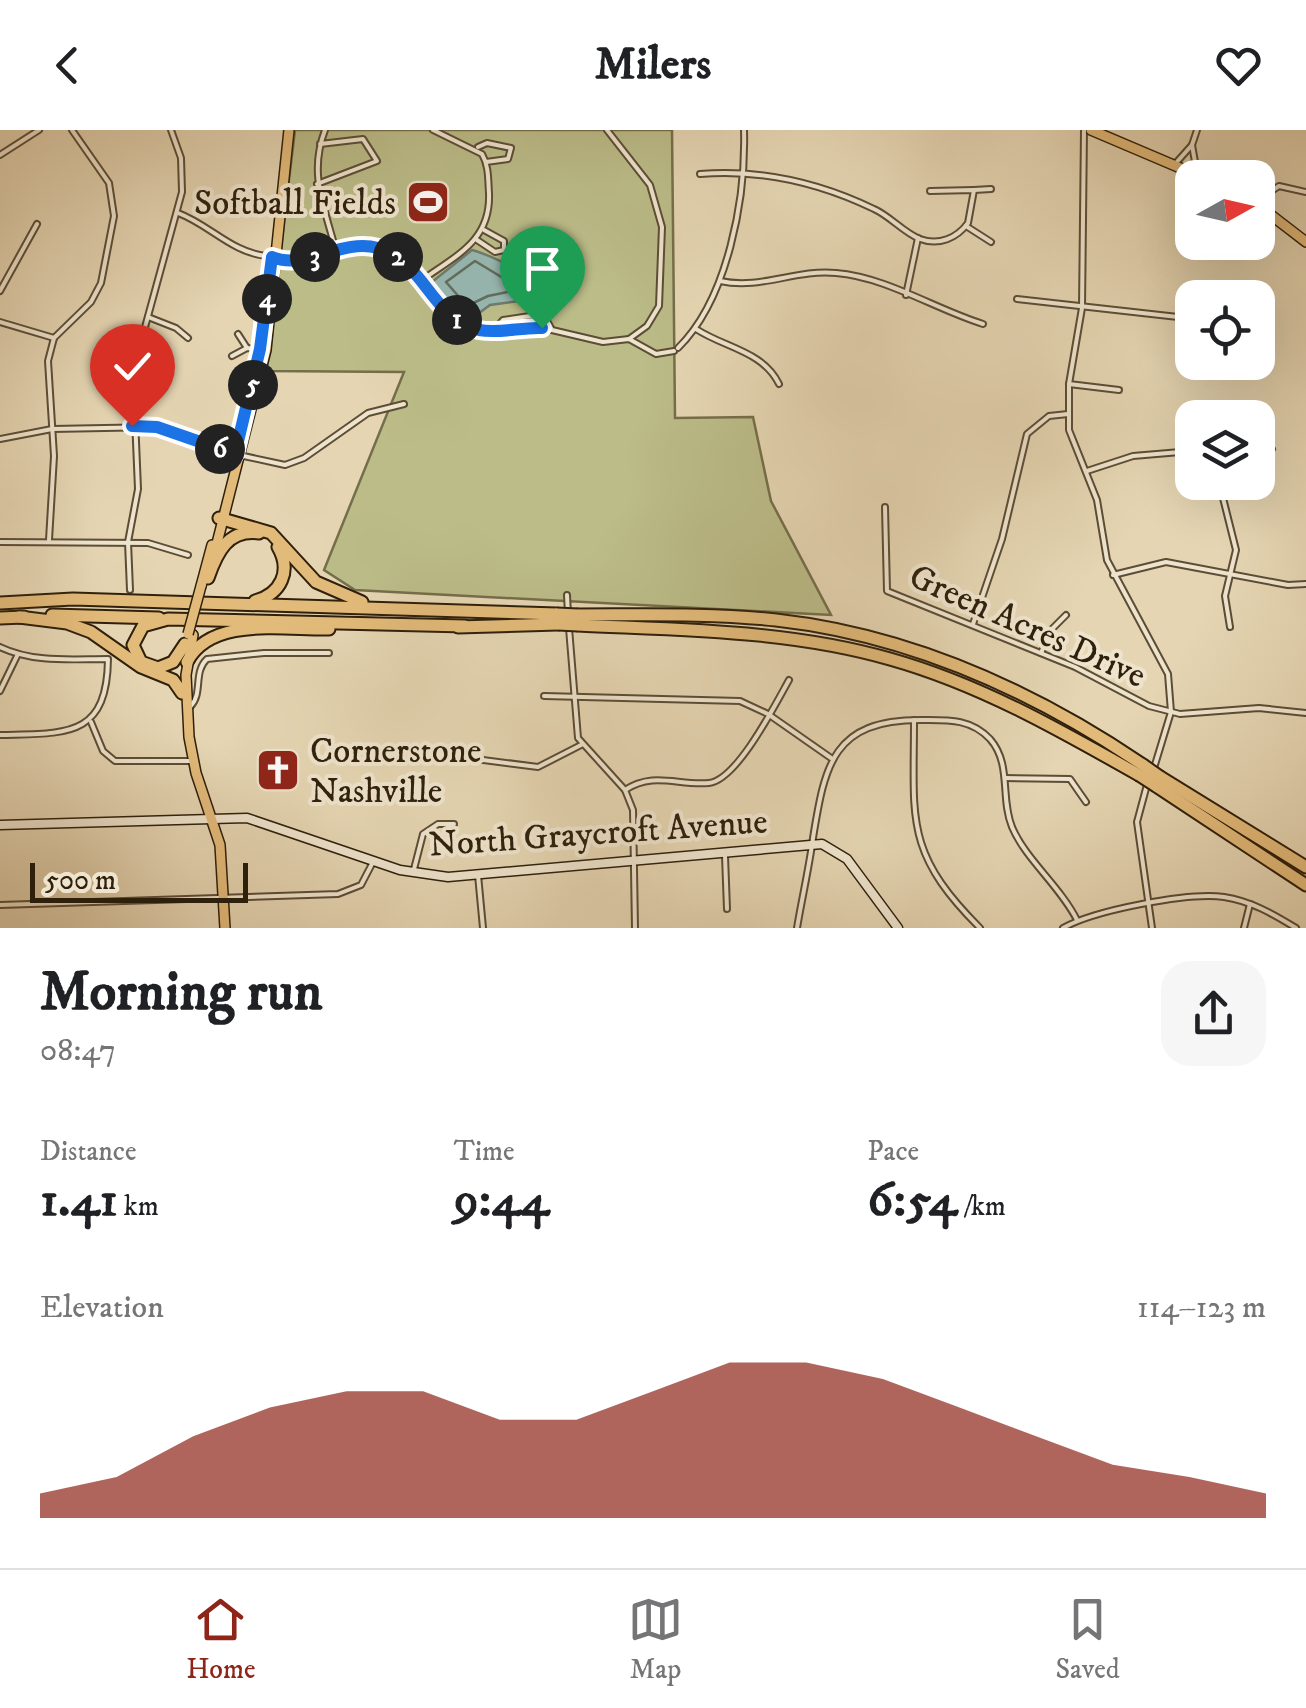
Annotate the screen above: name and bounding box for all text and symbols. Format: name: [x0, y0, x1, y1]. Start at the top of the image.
text: Milers: [595, 37, 711, 93]
icon: back: [40, 38, 95, 93]
icon: heart: [1211, 38, 1266, 93]
north arrow: [1175, 160, 1275, 260]
map controls: [1175, 160, 1275, 500]
sports icon: Softball Fields: [405, 179, 451, 225]
place label: Softball Fields: [194, 182, 396, 226]
pin: [500, 226, 585, 329]
pin: 3: [290, 232, 340, 282]
pin: 2: [373, 232, 423, 282]
text: 3: [310, 239, 320, 274]
text: 2: [391, 239, 405, 274]
icon: arrive: [515, 241, 570, 296]
pin: 4: [242, 274, 292, 324]
button: locate: [1175, 280, 1275, 380]
text: 4: [259, 281, 275, 316]
pin: 1: [432, 295, 482, 345]
text: 1: [452, 302, 462, 337]
pin: [90, 324, 175, 427]
icon: check: [105, 339, 160, 394]
pin: 5: [228, 360, 278, 410]
text: 5: [246, 367, 260, 402]
button: layers: [1175, 400, 1275, 500]
pin: 6: [195, 424, 245, 474]
text: 6: [213, 431, 227, 466]
street label: Green Acres Drive: [902, 555, 1152, 699]
place label: Cornerstone Nashville: [310, 730, 481, 814]
church icon: Cornerstone Nashville: [255, 747, 301, 793]
street label: North Graycroft Avenue: [427, 800, 769, 868]
scale bar: [30, 858, 248, 903]
text: 500 m: [45, 863, 116, 898]
text: Morning run: [40, 959, 322, 1028]
button: share: [1161, 961, 1266, 1066]
text: 08:47: [40, 1031, 116, 1071]
text: Distance: [40, 1134, 136, 1169]
text: Time: [454, 1134, 514, 1169]
text: Pace: [867, 1134, 919, 1169]
text: 1.41: [40, 1169, 118, 1232]
text: 9:44: [454, 1169, 549, 1232]
text: 6:54: [867, 1169, 957, 1232]
text: km: [118, 1189, 159, 1224]
text: /km: [957, 1189, 1006, 1224]
text: Elevation: [40, 1288, 164, 1328]
text: 114–123 m: [1137, 1288, 1266, 1328]
tab: Home: [186, 1592, 255, 1687]
tab: Map: [628, 1592, 683, 1687]
tab: Saved: [1055, 1592, 1120, 1687]

